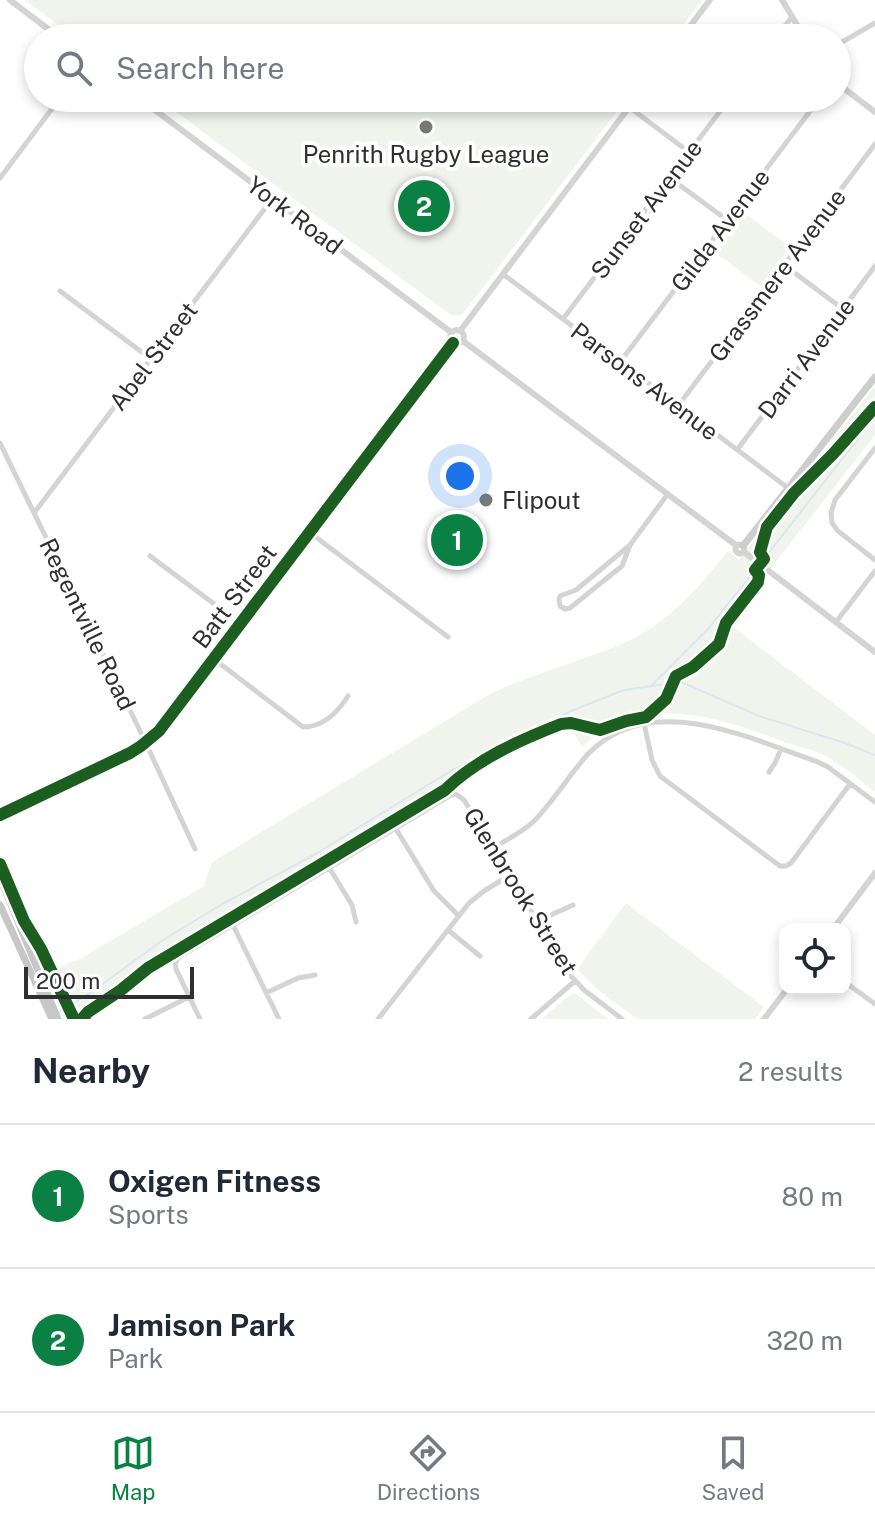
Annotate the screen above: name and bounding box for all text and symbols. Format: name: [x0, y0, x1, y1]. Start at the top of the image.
search box: [24, 24, 851, 112]
icon: search: [52, 46, 96, 90]
text: Search here: [116, 50, 284, 86]
marker: Penrith Rugby League: [417, 118, 435, 136]
street label: Sunset Avenue: [585, 134, 707, 284]
place label: Penrith Rugby League: [303, 140, 549, 168]
street label: Gilda Avenue: [665, 163, 775, 297]
street label: York Road: [242, 170, 348, 260]
pin: 2: [398, 176, 450, 236]
street label: Grassmere Avenue: [703, 183, 851, 367]
street label: Darri Avenue: [752, 293, 860, 423]
street label: Abel Street: [103, 296, 203, 416]
street label: Parsons Avenue: [566, 316, 724, 446]
your location: [440, 456, 480, 496]
place label: Flipout: [502, 486, 581, 514]
marker: Flipout: [477, 491, 495, 509]
pin: 1: [431, 510, 483, 570]
street label: Regentville Road: [34, 533, 142, 715]
street label: Batt Street: [186, 539, 282, 653]
street label: Glenbrook Street: [458, 802, 584, 980]
map controls: [779, 923, 851, 995]
button: locate: [779, 923, 851, 995]
scale bar: [24, 963, 194, 999]
text: 200 m: [36, 968, 100, 994]
text: Nearby: [32, 1051, 150, 1091]
text: 2 results: [738, 1056, 843, 1087]
text: Oxigen Fitness: [108, 1163, 321, 1199]
text: 1: [52, 1181, 64, 1212]
text: 80 m: [782, 1181, 843, 1212]
text: Sports: [108, 1199, 189, 1230]
text: Jamison Park: [108, 1307, 295, 1343]
text: 2: [50, 1325, 66, 1356]
text: 320 m: [766, 1325, 843, 1356]
text: Park: [108, 1343, 163, 1374]
tab: Map: [111, 1431, 155, 1505]
tab: Directions: [377, 1431, 480, 1505]
tab: Saved: [701, 1431, 764, 1505]

